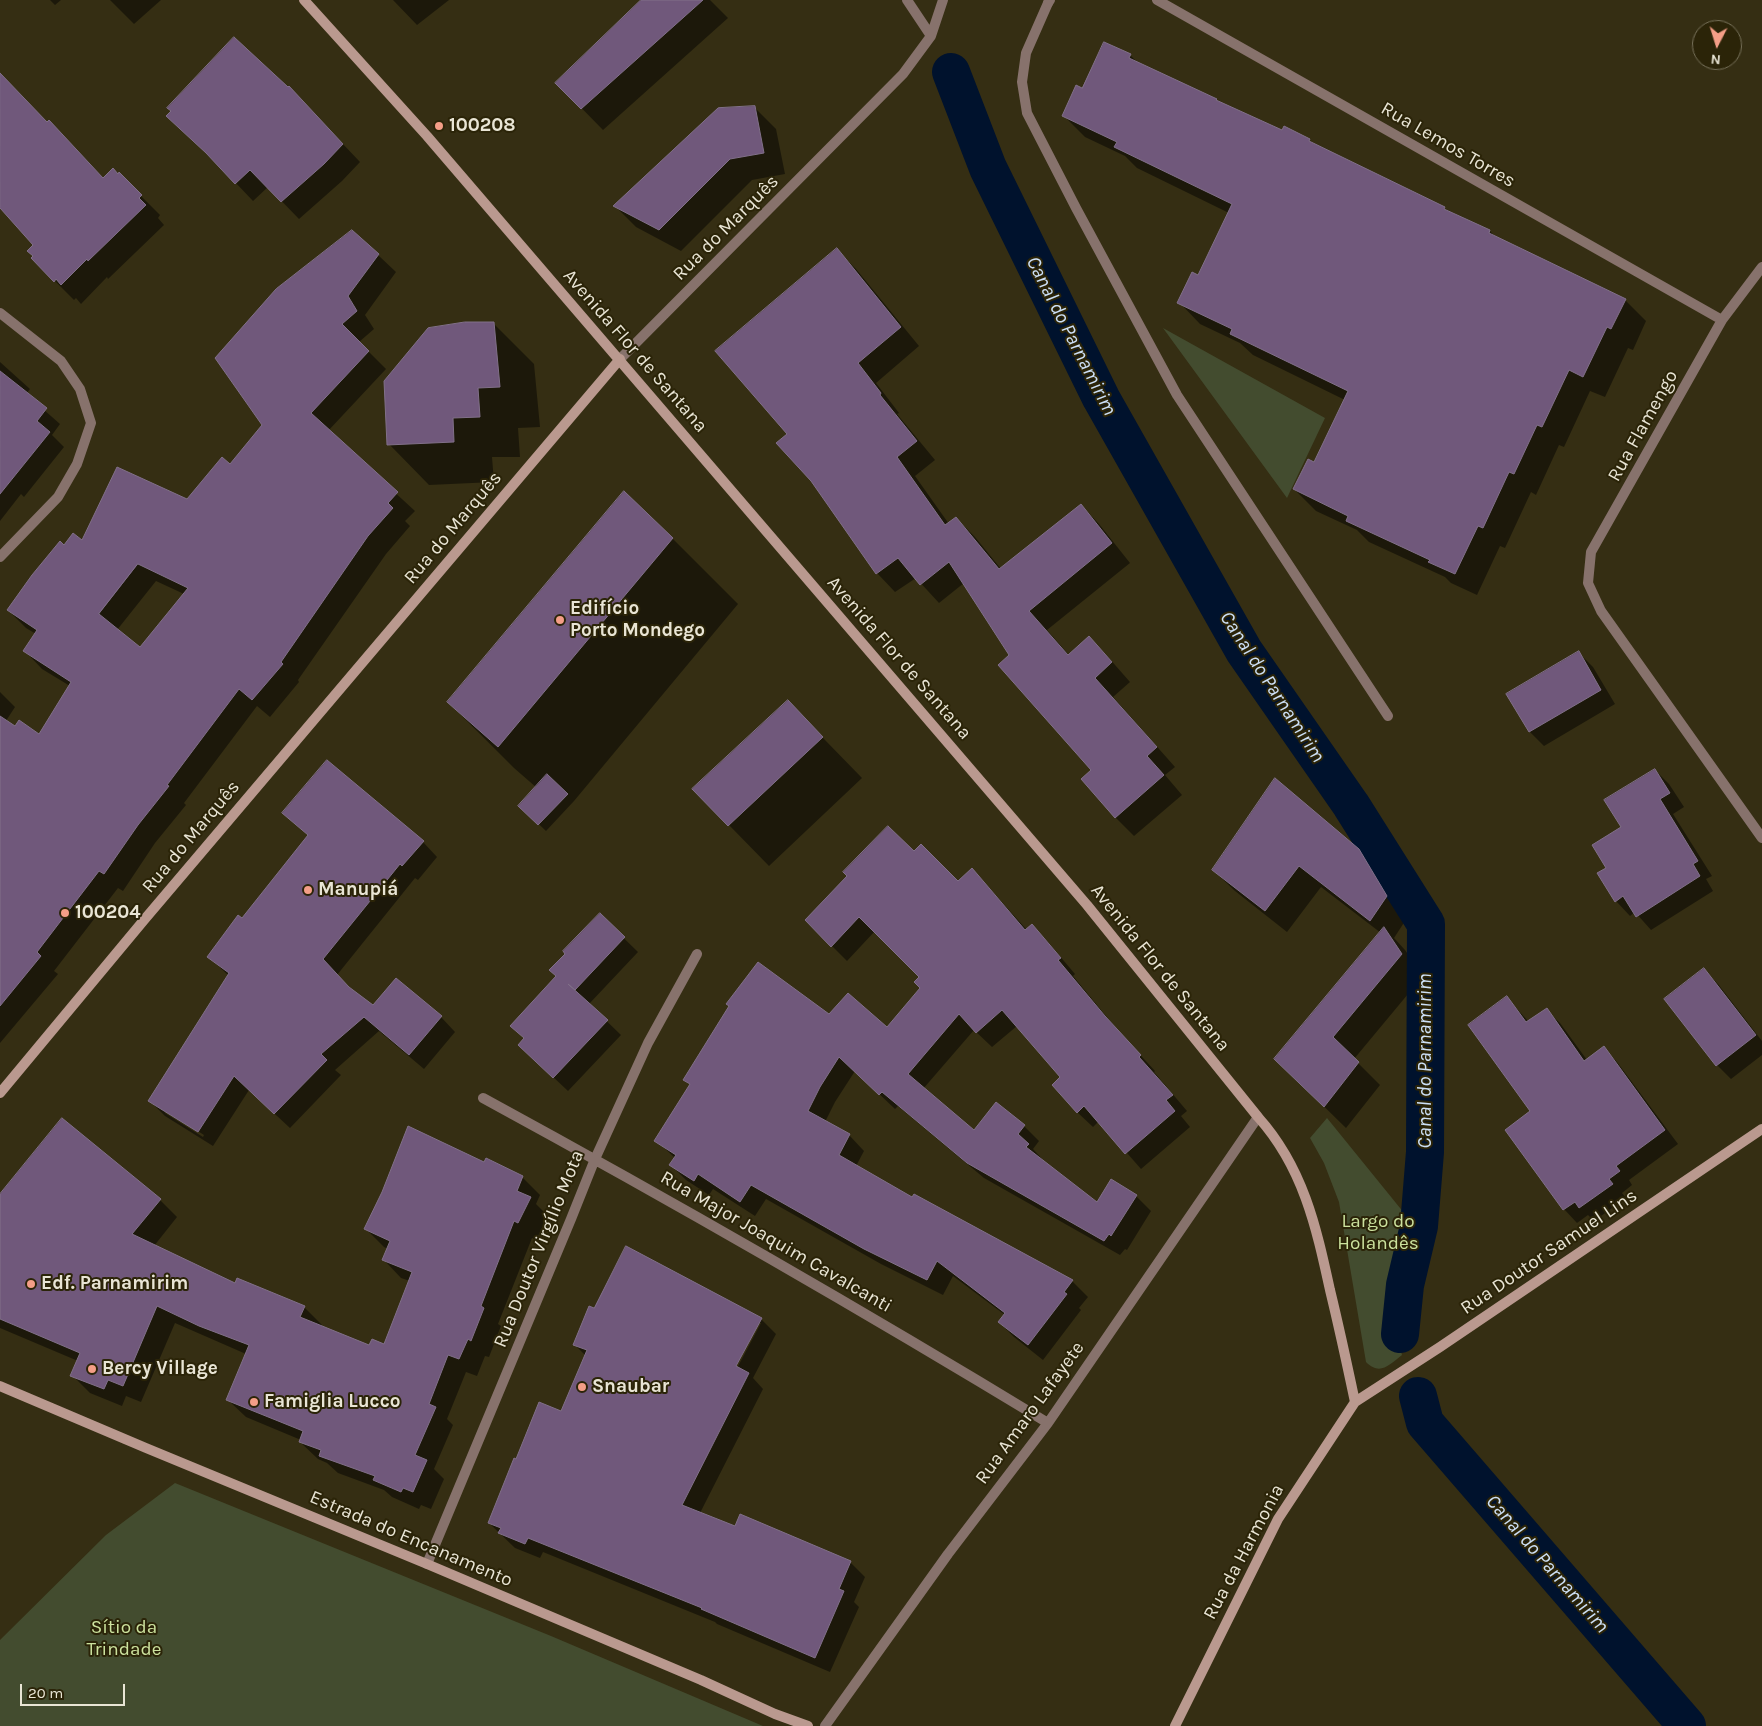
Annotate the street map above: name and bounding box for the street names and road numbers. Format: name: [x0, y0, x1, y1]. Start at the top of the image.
street label: Rua Lemos Torres: [1377, 97, 1519, 193]
street label: Rua do Marquês: [668, 170, 784, 286]
street label: Avenida Flor de Santana: [558, 265, 712, 437]
street label: Rua Flamengo: [1603, 366, 1683, 486]
street label: Rua do Marquês: [399, 467, 507, 589]
street label: Avenida Flor de Santana: [822, 572, 976, 744]
street label: Rua do Marquês: [137, 776, 245, 898]
street label: Avenida Flor de Santana: [1085, 880, 1235, 1056]
street label: Rua Doutor Virgílio Mota: [489, 1147, 589, 1351]
street label: Rua Major Joaquim Cavalcanti: [656, 1166, 896, 1318]
street label: Rua Doutor Samuel Lins: [1456, 1184, 1642, 1320]
street label: Rua Amaro Lafayete: [971, 1337, 1089, 1489]
street label: Rua da Harmonia: [1199, 1480, 1289, 1624]
street label: Estrada do Encanamento: [306, 1486, 516, 1592]

